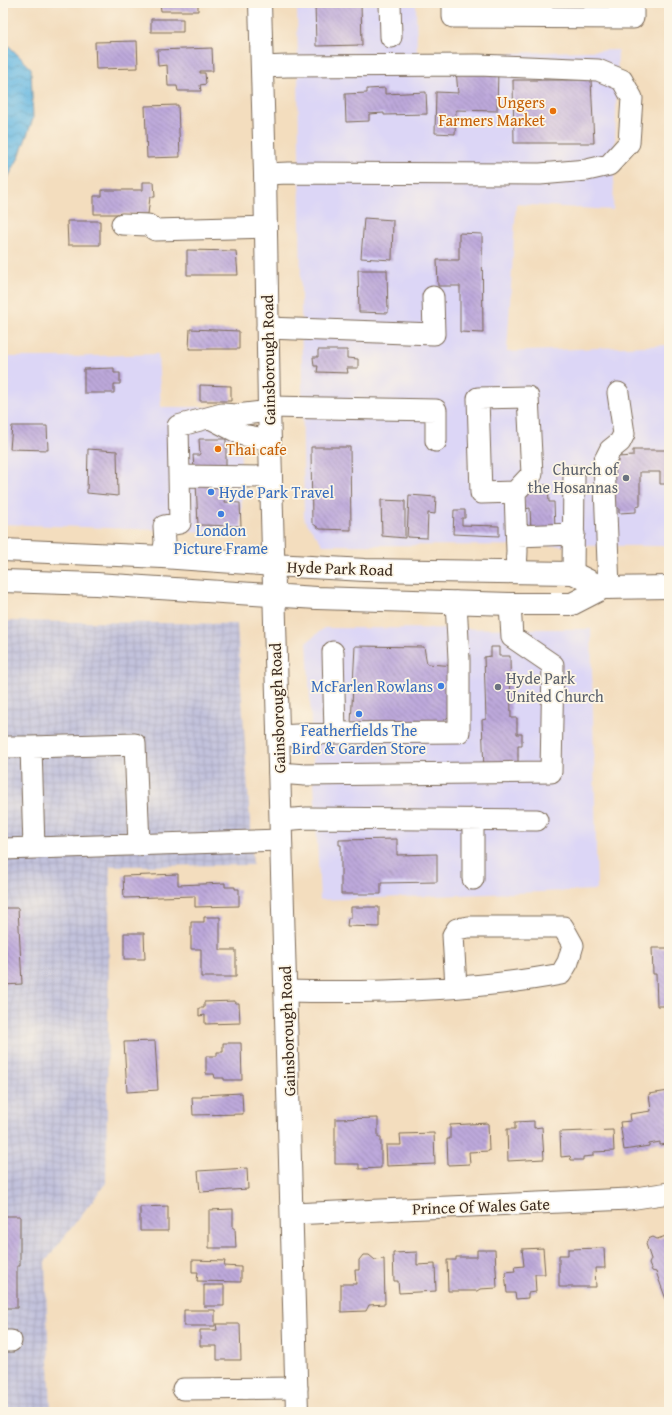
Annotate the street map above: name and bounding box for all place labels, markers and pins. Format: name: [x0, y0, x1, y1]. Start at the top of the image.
place label: Ungers Farmers Market: [438, 90, 545, 132]
marker: Ungers Farmers Market: [548, 106, 558, 116]
place label: Thai cafe: [226, 437, 287, 461]
marker: Thai cafe: [213, 444, 223, 454]
place label: Church of the Hosannas: [528, 457, 620, 499]
marker: Church of the Hosannas: [621, 473, 631, 483]
place label: Hyde Park Travel: [219, 480, 334, 504]
marker: Hyde Park Travel: [206, 487, 216, 497]
marker: London Picture Frame: [216, 509, 226, 519]
place label: London Picture Frame: [174, 518, 268, 560]
place label: Hyde Park United Church: [506, 666, 604, 708]
place label: McFarlen Rowlans: [311, 674, 433, 698]
marker: McFarlen Rowlans: [436, 681, 446, 691]
marker: Hyde Park United Church: [493, 682, 503, 692]
marker: Featherfields The Bird & Garden Store: [354, 709, 364, 719]
place label: Featherfields The Bird & Garden Store: [292, 718, 426, 760]

